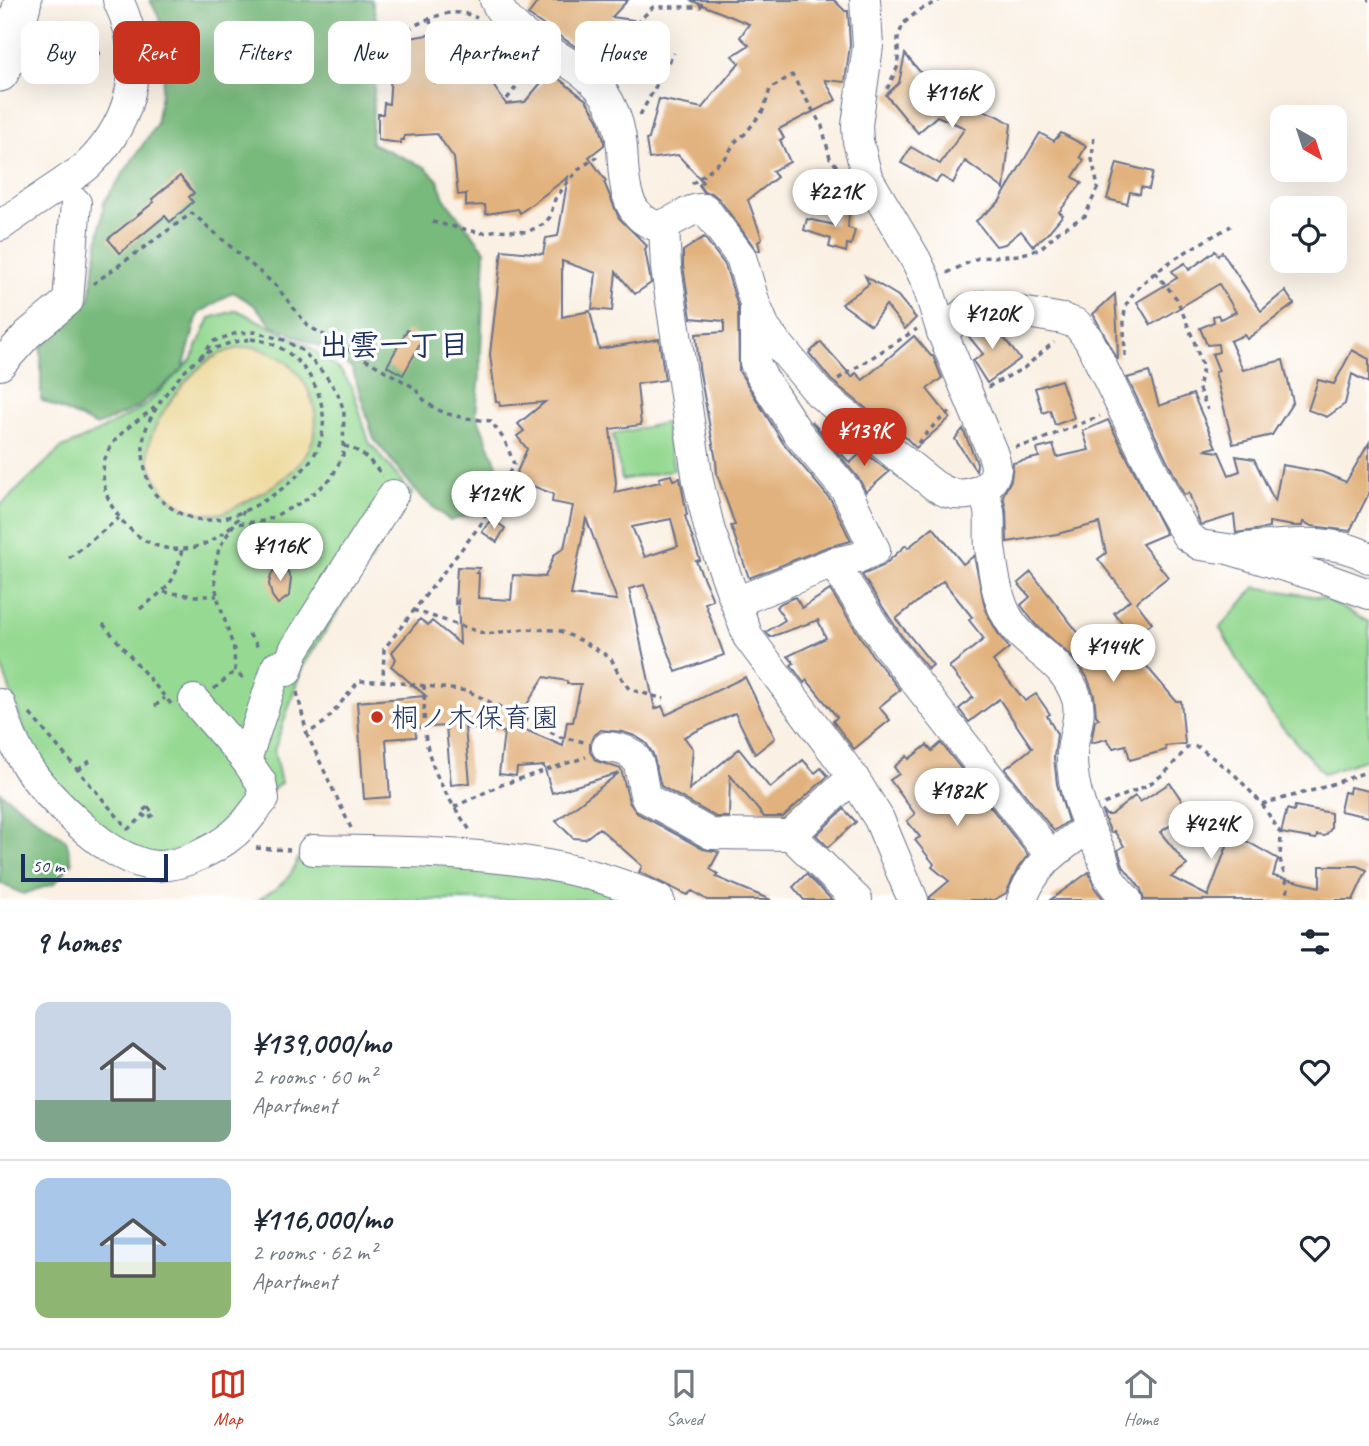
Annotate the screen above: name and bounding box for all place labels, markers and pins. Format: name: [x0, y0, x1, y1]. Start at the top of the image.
pin: ¥116K: [903, 71, 1001, 130]
pin: ¥221K: [786, 170, 884, 229]
pin: ¥120K: [943, 292, 1041, 351]
pin: ¥139K: [815, 408, 913, 468]
pin: ¥124K: [445, 472, 543, 531]
pin: ¥116K: [231, 524, 329, 583]
pin: ¥144K: [1064, 624, 1162, 684]
place label: 桐ノ木保育園: [391, 700, 559, 735]
marker: 桐ノ木保育園: [369, 709, 385, 725]
pin: ¥182K: [908, 768, 1006, 828]
pin: ¥424K: [1162, 802, 1260, 861]

